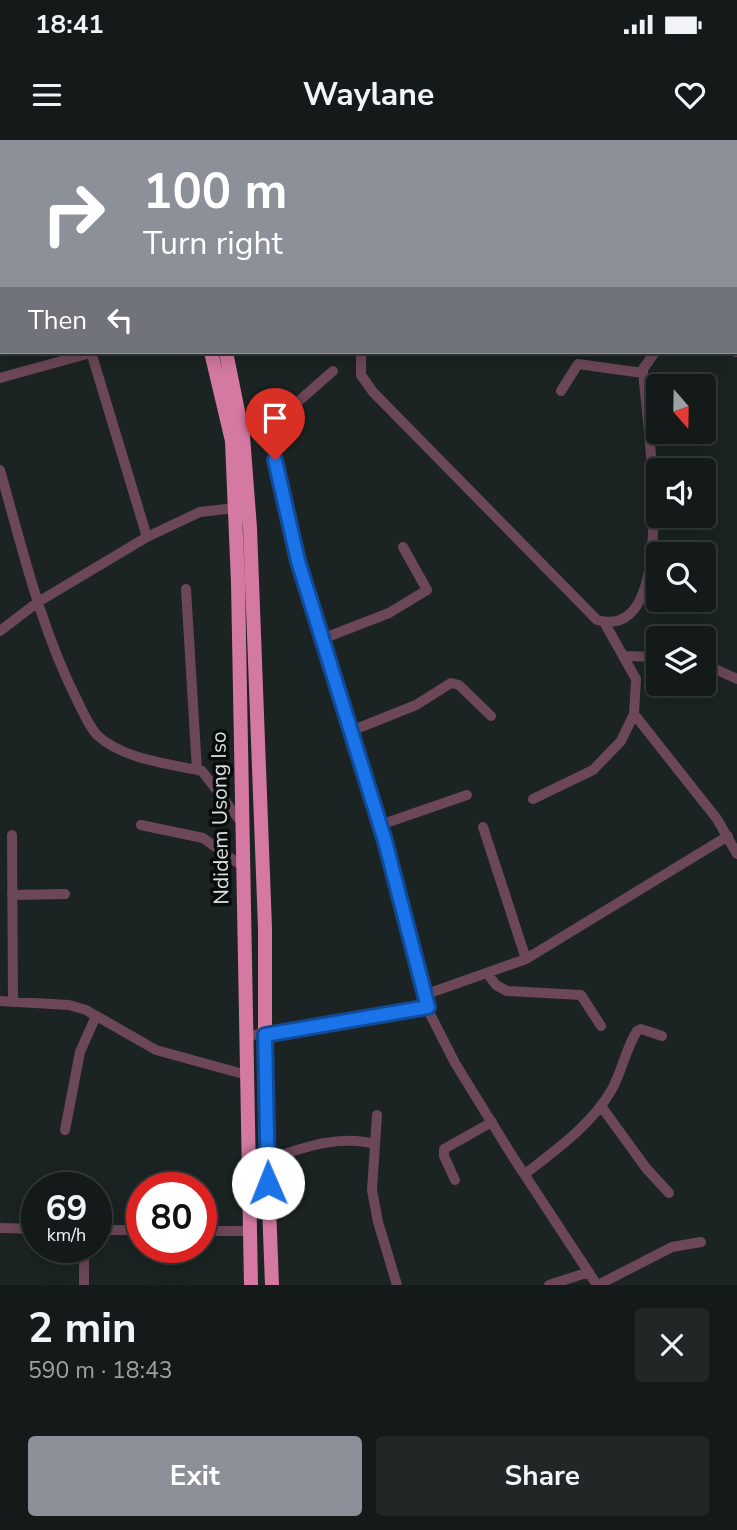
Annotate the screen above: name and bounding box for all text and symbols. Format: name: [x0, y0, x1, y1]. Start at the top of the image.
text: 18:41: [35, 7, 104, 42]
text: Waylane: [303, 73, 434, 116]
icon: menu: [28, 76, 66, 114]
icon: heart: [671, 76, 709, 114]
text: 100 m: [143, 158, 287, 225]
icon: right: [28, 168, 119, 259]
text: Turn right: [143, 222, 283, 265]
icon: left: [101, 301, 139, 339]
text: Then: [28, 303, 87, 338]
north arrow: [646, 374, 716, 444]
map controls: [646, 374, 716, 696]
pin: [245, 388, 305, 460]
icon: arrive: [256, 399, 294, 437]
button: sound: [646, 458, 716, 528]
button: search: [646, 542, 716, 612]
button: layers: [646, 626, 716, 696]
street label: Ndidem Usong Iso: [204, 731, 236, 905]
position arrow: [231, 1146, 305, 1220]
speed limit sign: 80: [126, 1172, 217, 1263]
text: 69: [45, 1185, 88, 1232]
text: km/h: [47, 1223, 86, 1247]
text: 2 min: [28, 1300, 137, 1357]
button: close: [635, 1308, 709, 1382]
text: 590 m · 18:43: [28, 1355, 173, 1386]
button: Exit: [28, 1436, 362, 1516]
button: Share: [376, 1436, 709, 1516]

